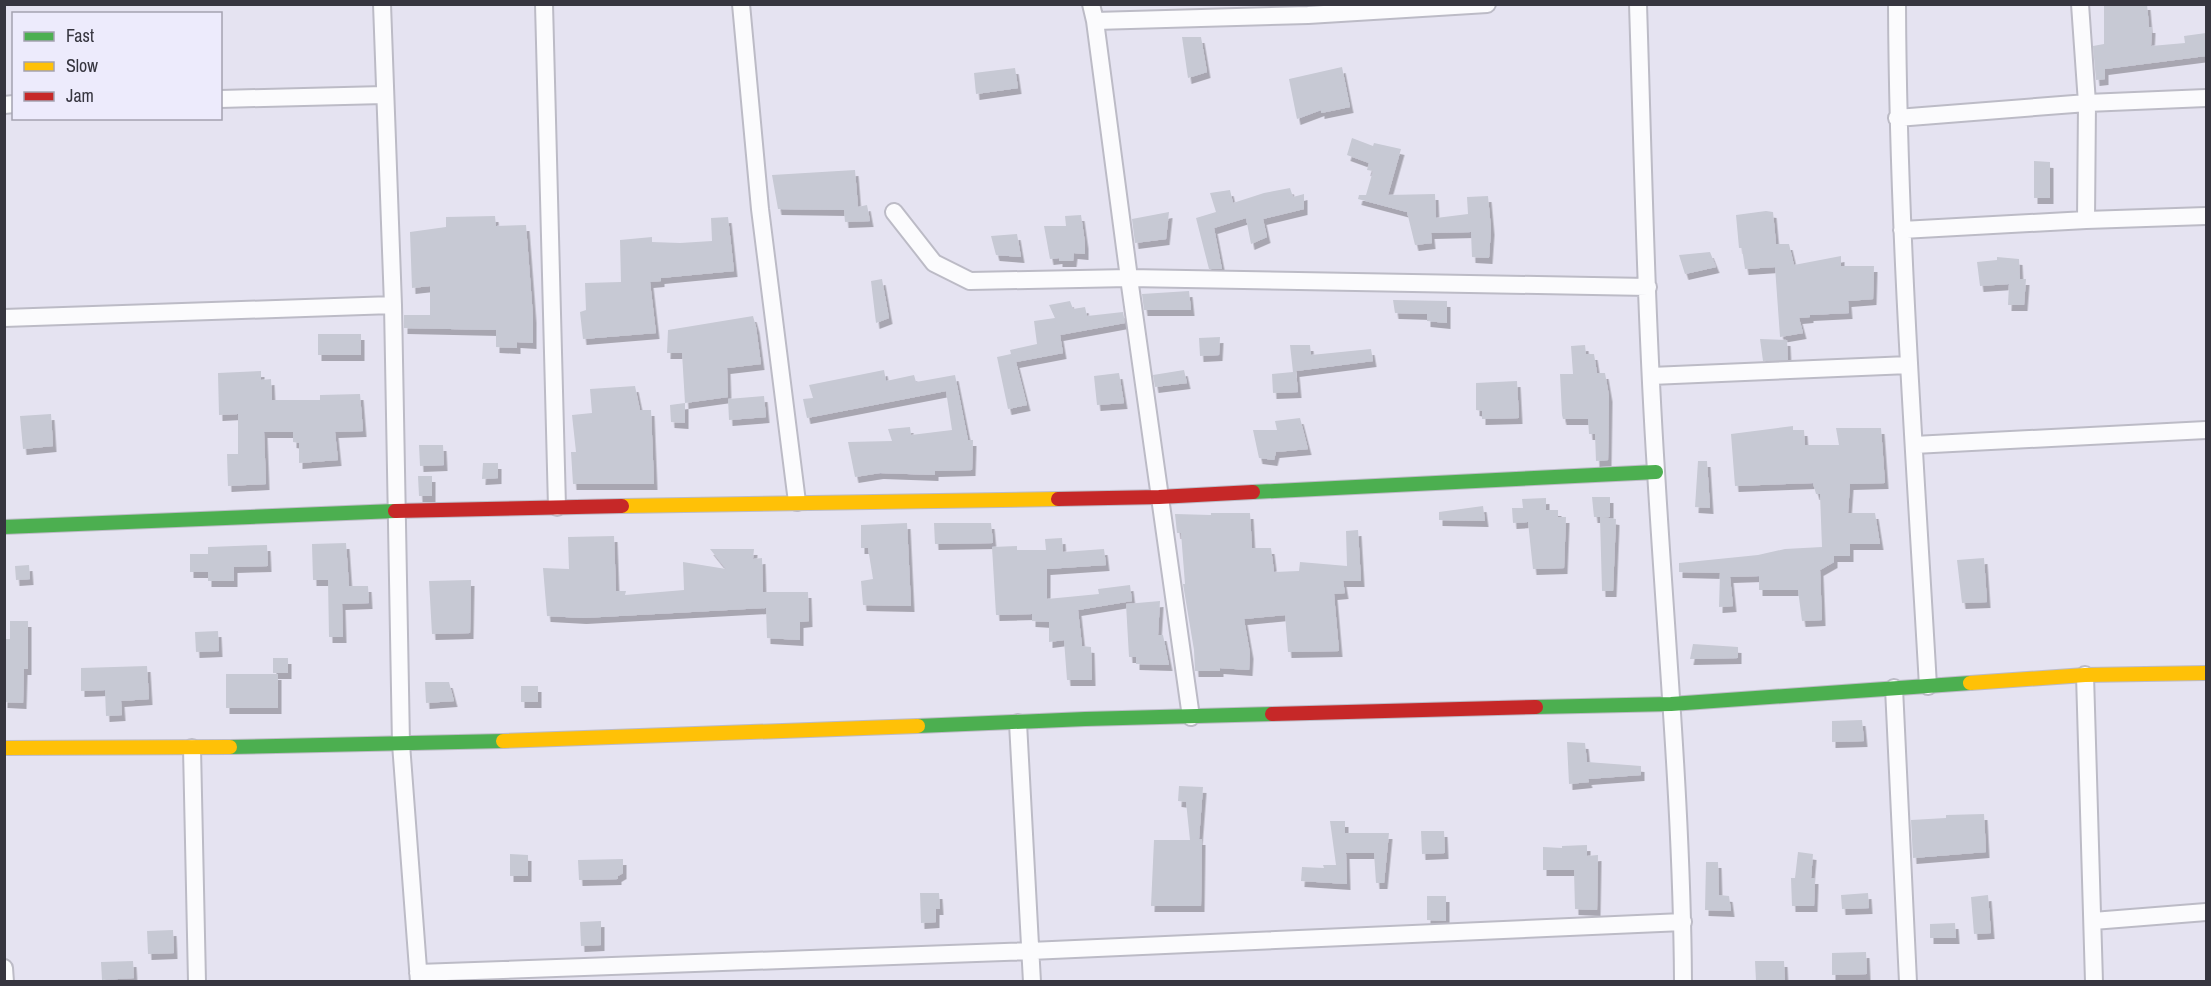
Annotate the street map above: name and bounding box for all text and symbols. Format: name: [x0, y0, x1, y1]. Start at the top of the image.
legend: [12, 12, 222, 120]
text: Fast: [66, 23, 94, 48]
text: Slow: [66, 53, 98, 78]
text: Jam: [66, 83, 94, 108]

